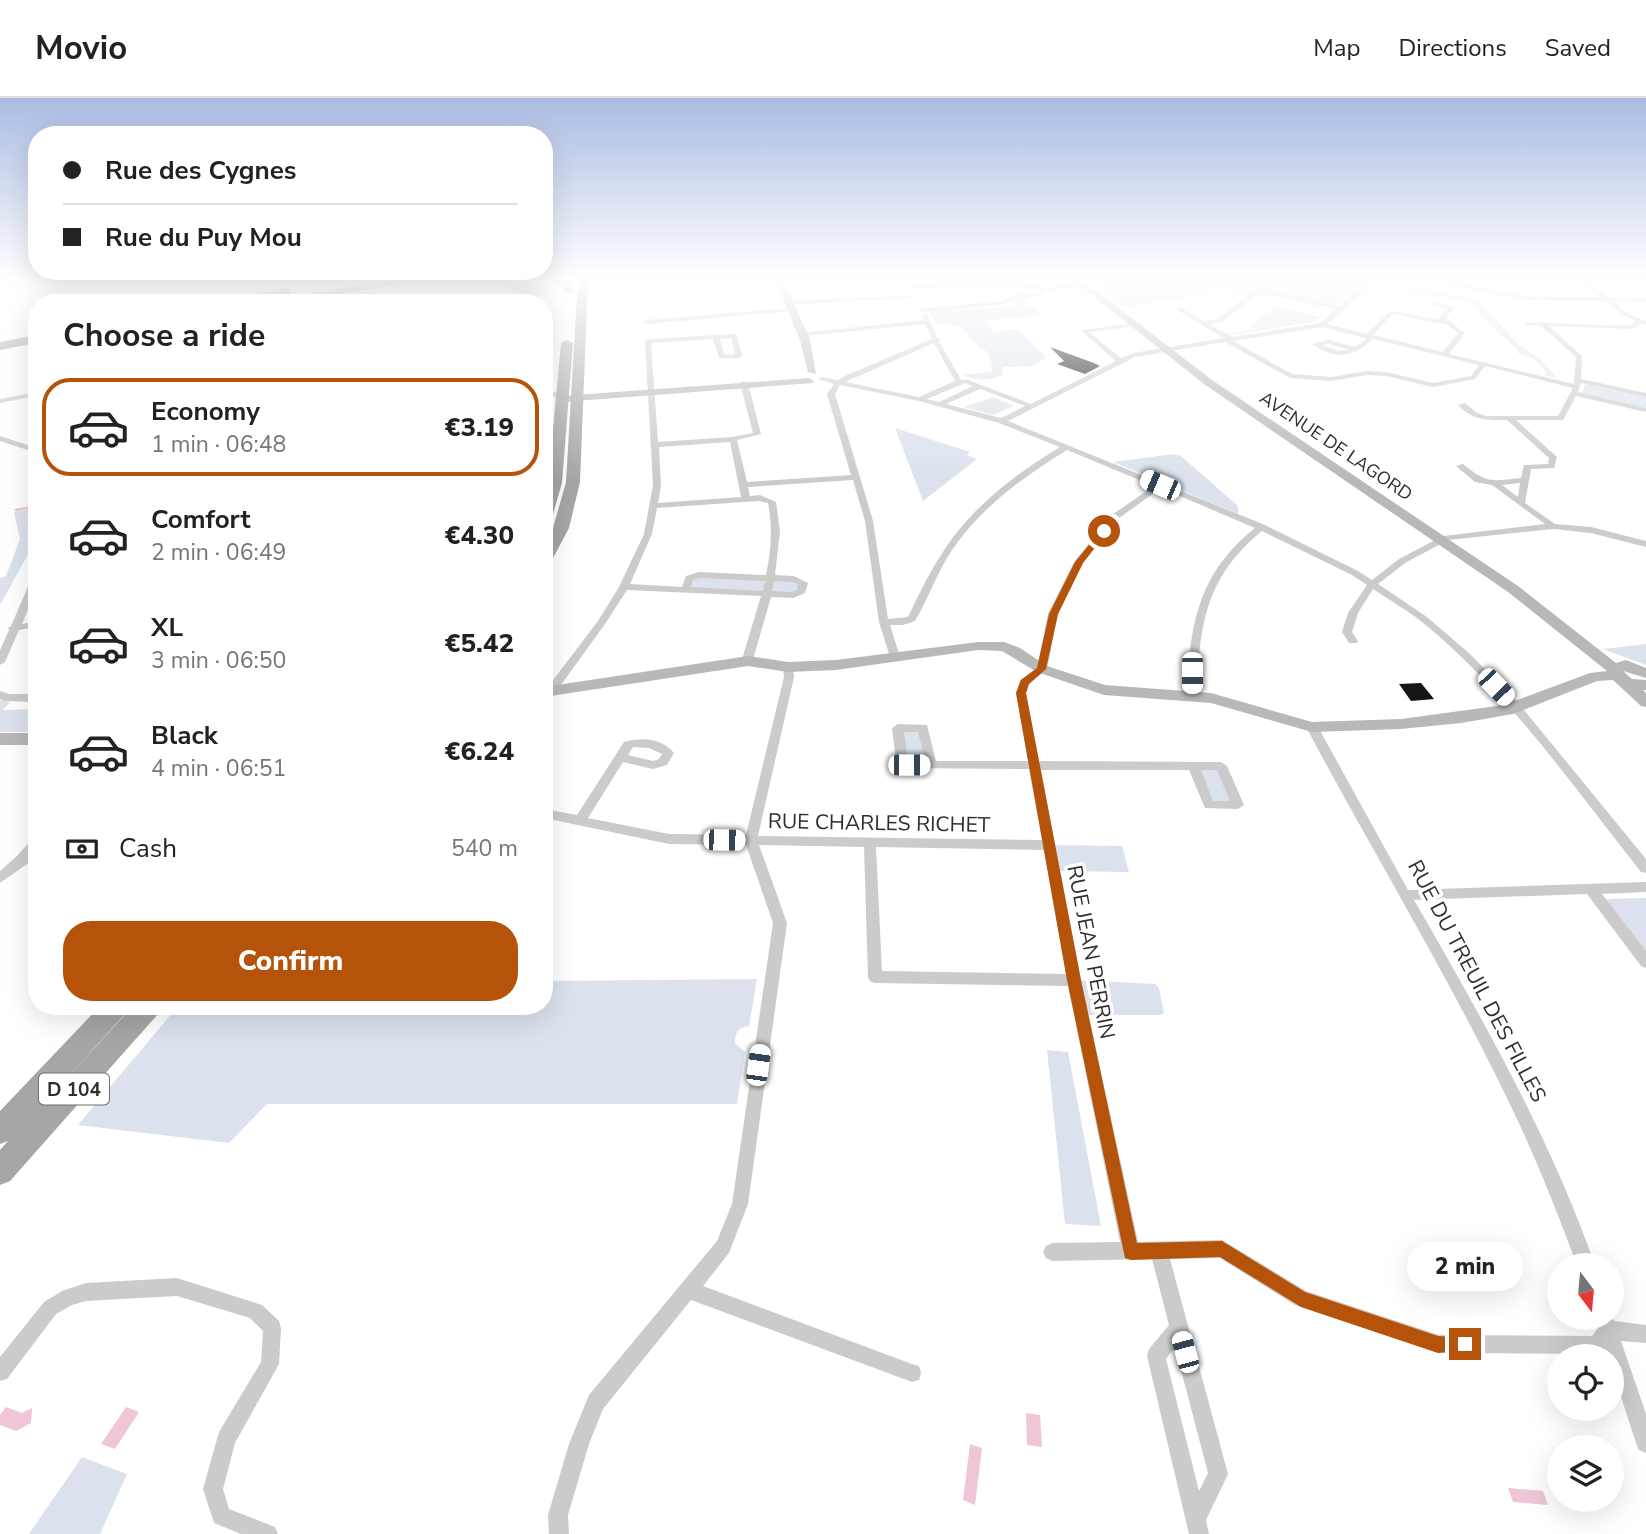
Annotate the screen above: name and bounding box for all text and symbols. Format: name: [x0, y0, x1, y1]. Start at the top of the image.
text: Movio: [35, 26, 127, 71]
text: Map: [1313, 32, 1360, 64]
text: Directions: [1398, 32, 1507, 64]
text: Saved: [1545, 32, 1611, 64]
text: Rue des Cygnes: [105, 153, 297, 188]
text: Rue du Puy Mou: [105, 220, 302, 255]
text: Choose a ride: [63, 314, 265, 357]
street label: AVENUE DE LAGORD: [1255, 386, 1417, 506]
text: Economy: [151, 394, 260, 429]
icon: car: [67, 396, 130, 459]
text: €3.19: [445, 410, 514, 445]
text: 1 min · 06:48: [151, 429, 286, 460]
car: [1137, 467, 1184, 503]
text: Comfort: [151, 502, 251, 537]
icon: car: [67, 504, 130, 567]
route start: [1088, 515, 1120, 547]
text: €4.30: [445, 518, 514, 553]
text: 2 min · 06:49: [151, 537, 286, 568]
text: XL: [151, 610, 183, 645]
icon: car: [67, 612, 130, 675]
text: €5.42: [445, 626, 514, 661]
text: 3 min · 06:50: [151, 645, 286, 676]
car: [1182, 652, 1203, 694]
car: [1474, 665, 1519, 709]
text: Black: [151, 718, 218, 753]
icon: car: [67, 720, 130, 783]
text: €6.24: [445, 734, 514, 769]
text: 4 min · 06:51: [151, 753, 286, 784]
car: [889, 755, 931, 776]
street label: RUE CHARLES RICHET: [768, 807, 991, 839]
car: [703, 829, 746, 851]
icon: cash: [63, 830, 101, 868]
text: Cash: [119, 831, 177, 866]
text: 540 m: [451, 833, 518, 864]
street label: RUE DU TREUIL DES FILLES: [1401, 855, 1553, 1107]
street label: RUE JEAN PERRIN: [1060, 863, 1122, 1041]
button: Confirm: [63, 921, 518, 1001]
car: [745, 1043, 772, 1087]
road number: D 104: [39, 1074, 109, 1105]
callout: 2 min: [1407, 1242, 1523, 1292]
text: 2 min: [1435, 1251, 1495, 1282]
north arrow: [1547, 1253, 1624, 1330]
map controls: [1547, 1253, 1624, 1512]
route end: [1449, 1328, 1481, 1360]
car: [1170, 1329, 1201, 1375]
button: locate: [1547, 1344, 1624, 1421]
button: layers: [1547, 1435, 1624, 1512]

